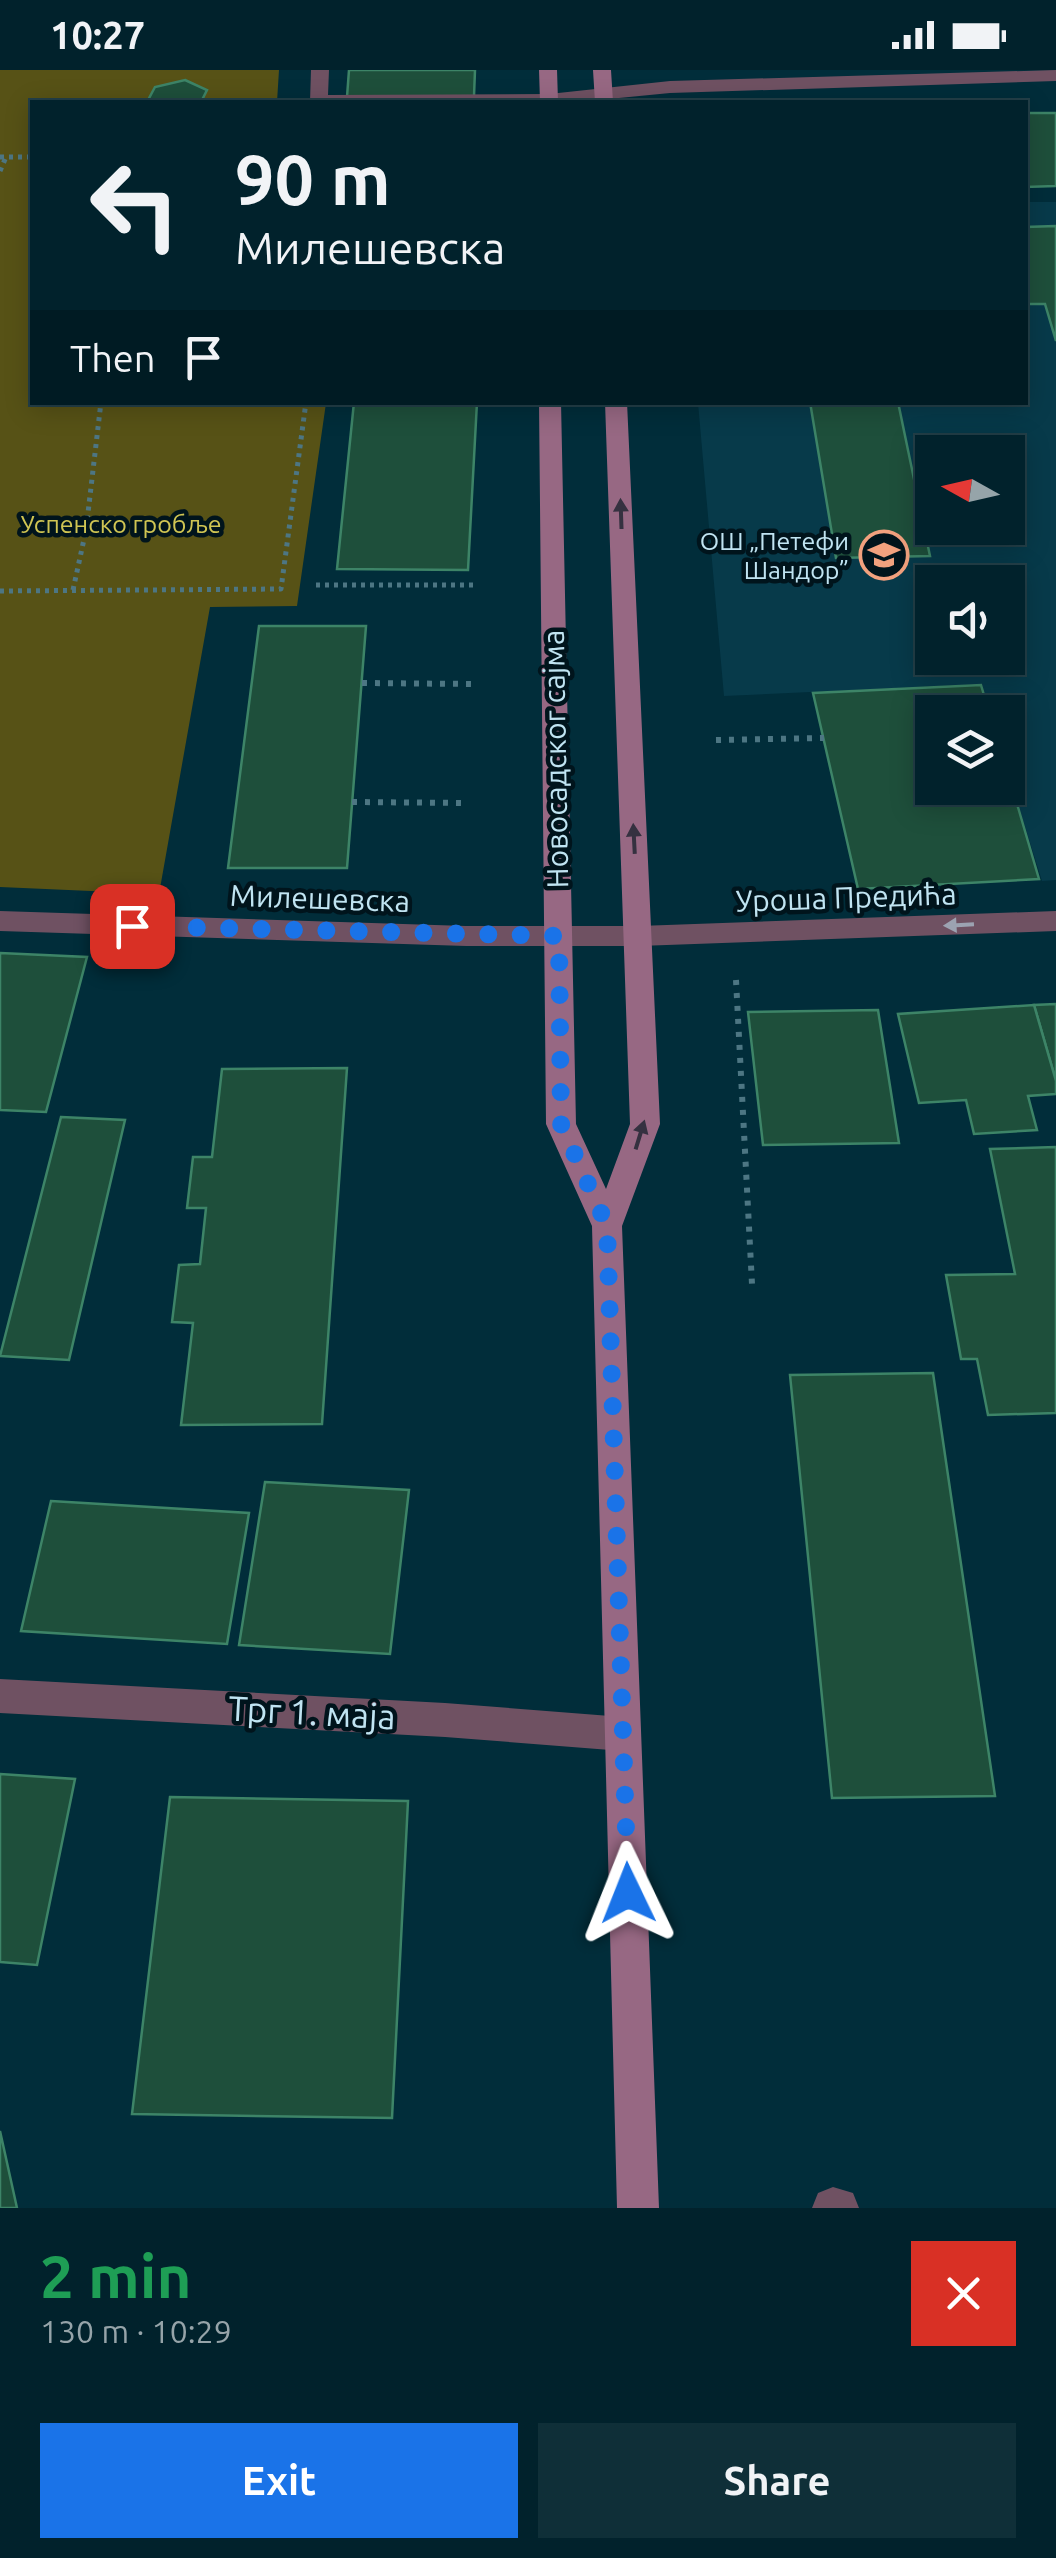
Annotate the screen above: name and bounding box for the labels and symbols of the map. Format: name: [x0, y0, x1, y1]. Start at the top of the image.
north arrow: [915, 435, 1025, 545]
one-way arrow: [612, 498, 628, 530]
park label: Успенско гробље: [20, 510, 222, 538]
place label: ОШ „Петефи Шандор”: [700, 527, 849, 584]
school or university icon: ОШ „Петефи Шандор”: [858, 529, 910, 581]
street label: Новосадског сајма: [536, 629, 574, 889]
one-way arrow: [626, 822, 642, 854]
street label: Уроша Предића: [735, 876, 957, 918]
street label: Милешевска: [229, 878, 411, 918]
pin: [90, 884, 175, 969]
one-way arrow: [942, 918, 974, 934]
one-way arrow: [633, 1119, 648, 1149]
street label: Трг 1. маја: [227, 1688, 397, 1736]
position arrow: [576, 1841, 680, 1945]

